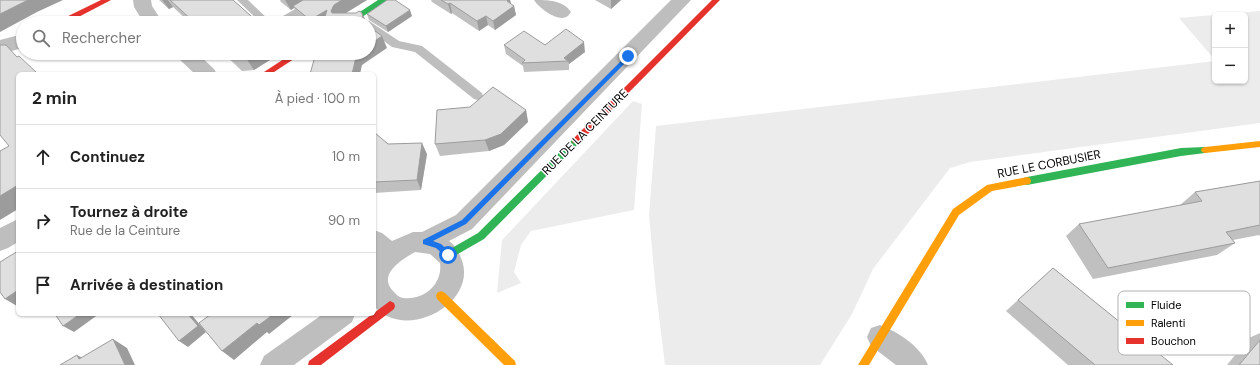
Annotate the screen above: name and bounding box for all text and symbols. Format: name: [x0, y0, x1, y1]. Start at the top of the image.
map controls: [1212, 12, 1248, 84]
button: +: [1212, 12, 1248, 48]
search box: [16, 16, 376, 60]
icon: search: [30, 27, 52, 49]
text: Rechercher: [62, 28, 141, 48]
route end: [619, 47, 637, 65]
button: −: [1212, 48, 1248, 84]
street label: RUE DE LA CEINTURE: [538, 85, 632, 179]
text: 2 min: [32, 87, 77, 109]
text: À pied · 100 m: [275, 90, 360, 107]
icon: ahead: [32, 146, 54, 168]
street label: RUE LE CORBUSIER: [996, 146, 1102, 182]
text: Continuez: [70, 147, 145, 167]
text: 10 m: [332, 148, 360, 165]
text: Tournez à droite: [70, 202, 188, 222]
icon: right: [32, 210, 54, 232]
text: 90 m: [328, 212, 360, 229]
text: Rue de la Ceinture: [70, 222, 180, 239]
route start: [439, 246, 457, 264]
icon: arrive: [32, 274, 54, 296]
text: Arrivée à destination: [70, 275, 223, 295]
legend: [1118, 291, 1250, 355]
text: Fluide: [1151, 298, 1181, 312]
text: Ralenti: [1151, 316, 1185, 330]
text: Bouchon: [1151, 334, 1196, 348]

